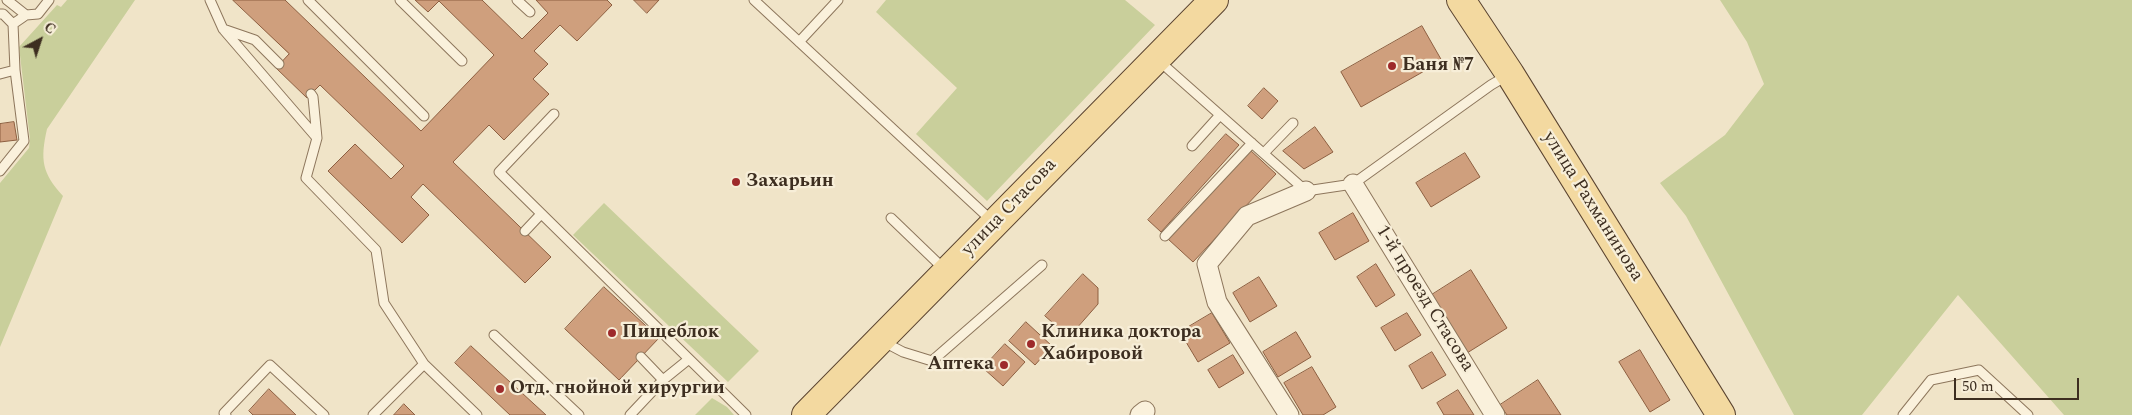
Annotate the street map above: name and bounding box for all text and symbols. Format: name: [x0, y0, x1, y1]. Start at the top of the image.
north arrow: [15, 15, 65, 65]
text: С: [39, 17, 61, 39]
place label: Баня №7: [1402, 55, 1475, 77]
marker: Баня №7: [1386, 60, 1398, 72]
street label: улица Рахманинова: [1537, 128, 1647, 286]
street label: улица Стасова: [958, 154, 1062, 262]
place label: Захарьин: [746, 171, 834, 193]
marker: Захарьин: [730, 176, 742, 188]
street label: 1-й проезд Стасова: [1370, 221, 1478, 377]
place label: Пищеблок: [622, 322, 719, 344]
place label: Клиника доктора Хабировой: [1041, 322, 1201, 366]
marker: Пищеблок: [606, 327, 618, 339]
marker: Клиника доктора Хабировой: [1025, 338, 1037, 350]
place label: Аптека: [927, 354, 994, 376]
marker: Аптека: [998, 359, 1010, 371]
scale bar: [1957, 368, 2082, 400]
text: 50 m: [1962, 375, 1994, 398]
place label: Отд. гнойной хирургии: [510, 378, 725, 400]
marker: Отд. гнойной хирургии: [494, 383, 506, 395]

